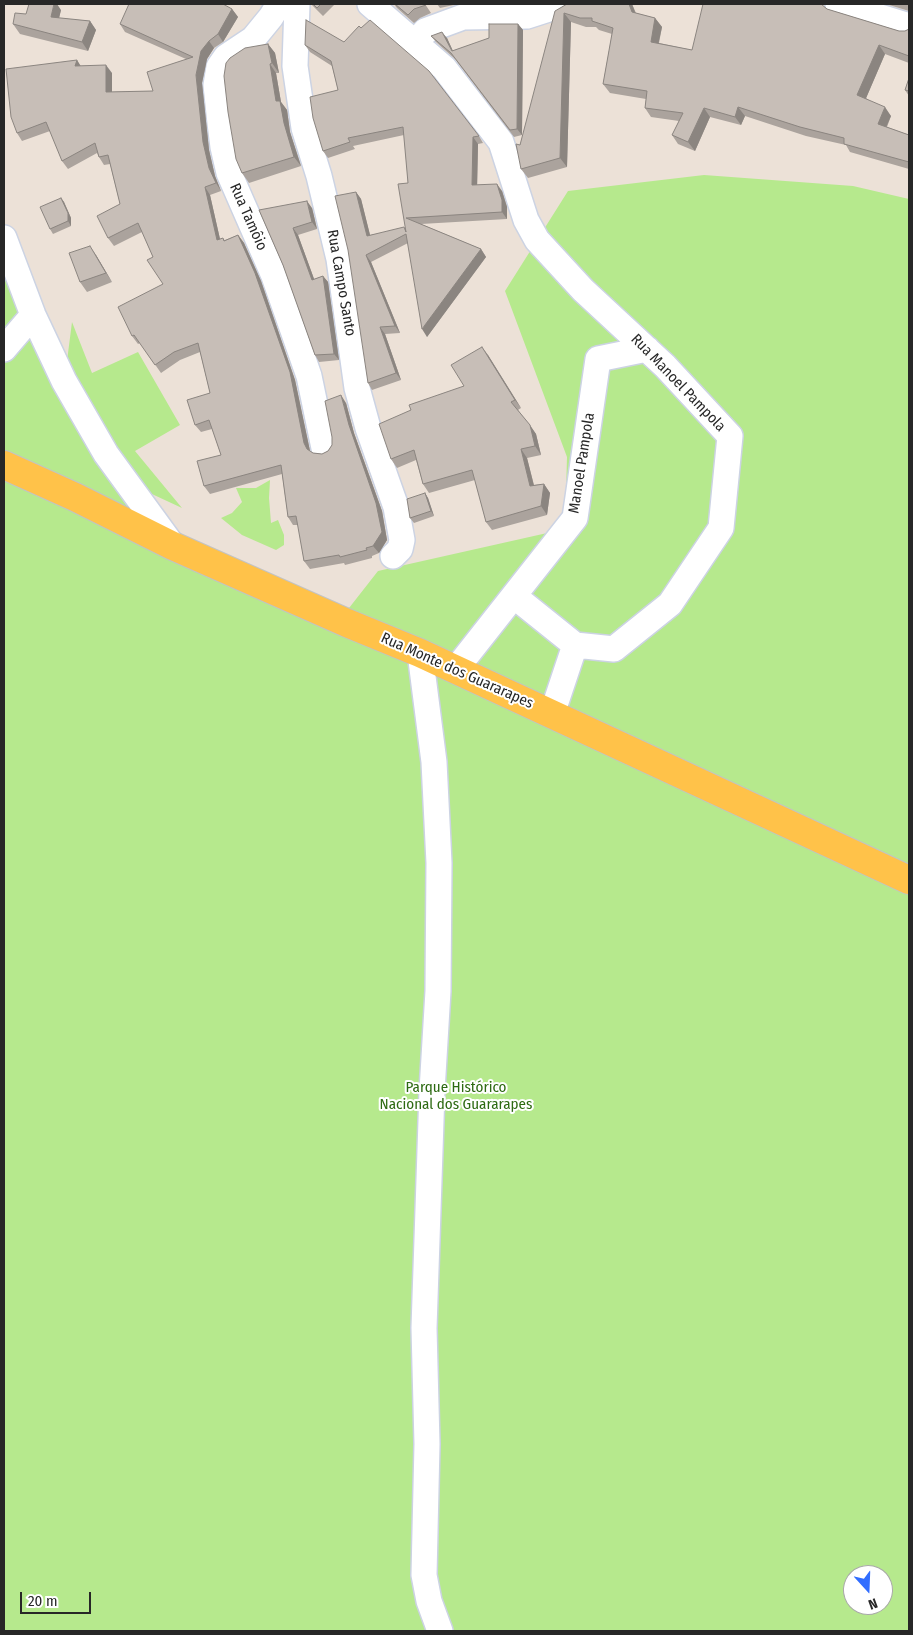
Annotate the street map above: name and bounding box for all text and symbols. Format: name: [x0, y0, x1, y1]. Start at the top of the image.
street label: Rua Tamôio: [225, 181, 271, 253]
street label: Rua Campo Santo: [323, 228, 359, 338]
street label: Rua Manoel Pampola: [627, 330, 729, 436]
street label: Manoel Pampola: [565, 411, 599, 515]
street label: Rua Monte dos Guararapes: [378, 629, 536, 713]
park label: Parque Histórico Nacional dos Guararapes: [380, 1079, 532, 1114]
north arrow: [843, 1565, 893, 1615]
scale bar: [22, 1582, 94, 1614]
text: 20 m: [28, 1592, 58, 1610]
text: N: [866, 1594, 880, 1613]

